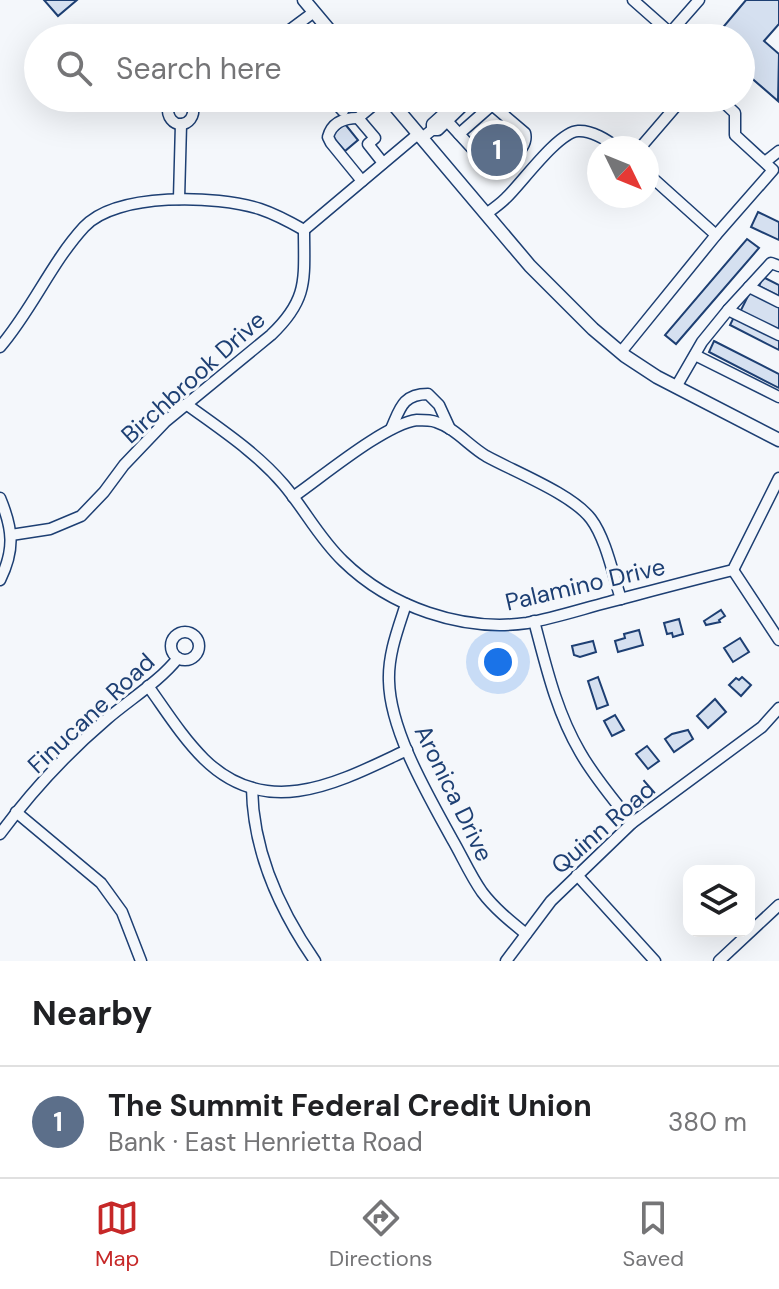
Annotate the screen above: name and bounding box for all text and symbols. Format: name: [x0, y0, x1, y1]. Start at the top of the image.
search box: [24, 24, 755, 112]
icon: search: [52, 46, 96, 90]
text: Search here: [116, 49, 282, 88]
pin: 1: [471, 120, 523, 180]
north arrow: [587, 136, 659, 208]
street label: Birchbrook Drive: [114, 304, 272, 450]
street label: Palamino Drive: [502, 551, 668, 617]
your location: [478, 642, 518, 682]
street label: Finucane Road: [21, 646, 161, 780]
street label: Aronica Drive: [408, 720, 500, 866]
street label: Quinn Road: [545, 773, 661, 881]
map controls: [683, 865, 755, 937]
button: layers: [683, 865, 755, 937]
text: Nearby: [32, 991, 152, 1036]
text: The Summit Federal Credit Union: [108, 1086, 592, 1125]
text: 1: [53, 1105, 63, 1139]
text: 380 m: [668, 1105, 747, 1139]
text: Bank · East Henrietta Road: [108, 1125, 423, 1159]
tab: Map: [95, 1196, 139, 1273]
tab: Directions: [329, 1196, 433, 1273]
tab: Saved: [622, 1196, 684, 1273]

